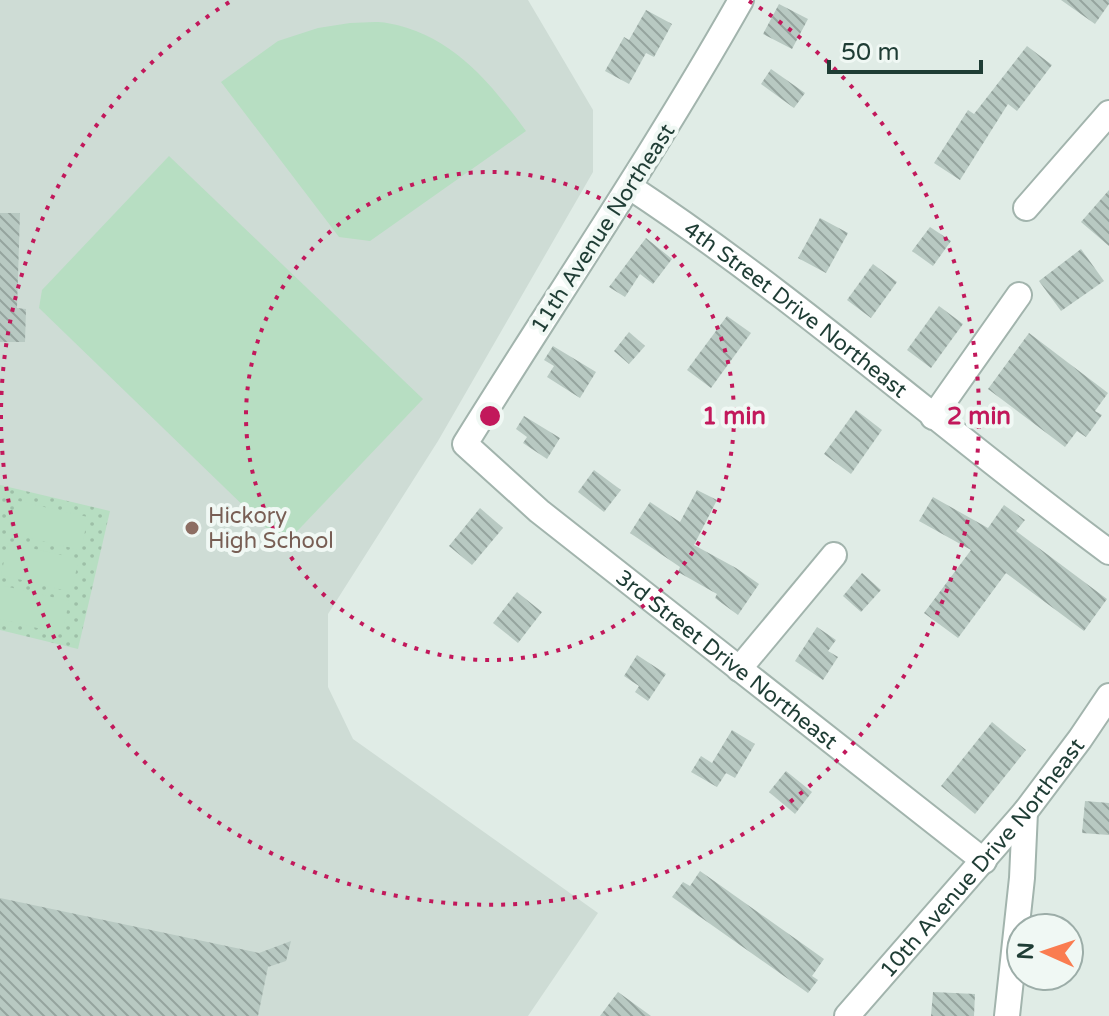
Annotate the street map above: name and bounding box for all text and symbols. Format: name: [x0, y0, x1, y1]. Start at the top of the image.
scale bar: [829, 24, 981, 74]
text: 50 m: [841, 38, 899, 67]
street label: 11th Avenue Northeast: [525, 119, 680, 338]
street label: 4th Street Drive Northeast: [679, 216, 912, 404]
centre of rings: [476, 402, 504, 430]
text: 1 min: [702, 402, 766, 431]
text: 2 min: [947, 402, 1011, 431]
place label: Hickory High School: [208, 503, 334, 554]
marker: Hickory High School: [183, 519, 201, 537]
street label: 3rd Street Drive Northeast: [610, 565, 843, 755]
street label: 10th Avenue Drive Northeast: [872, 733, 1088, 983]
north arrow: [1005, 912, 1085, 992]

